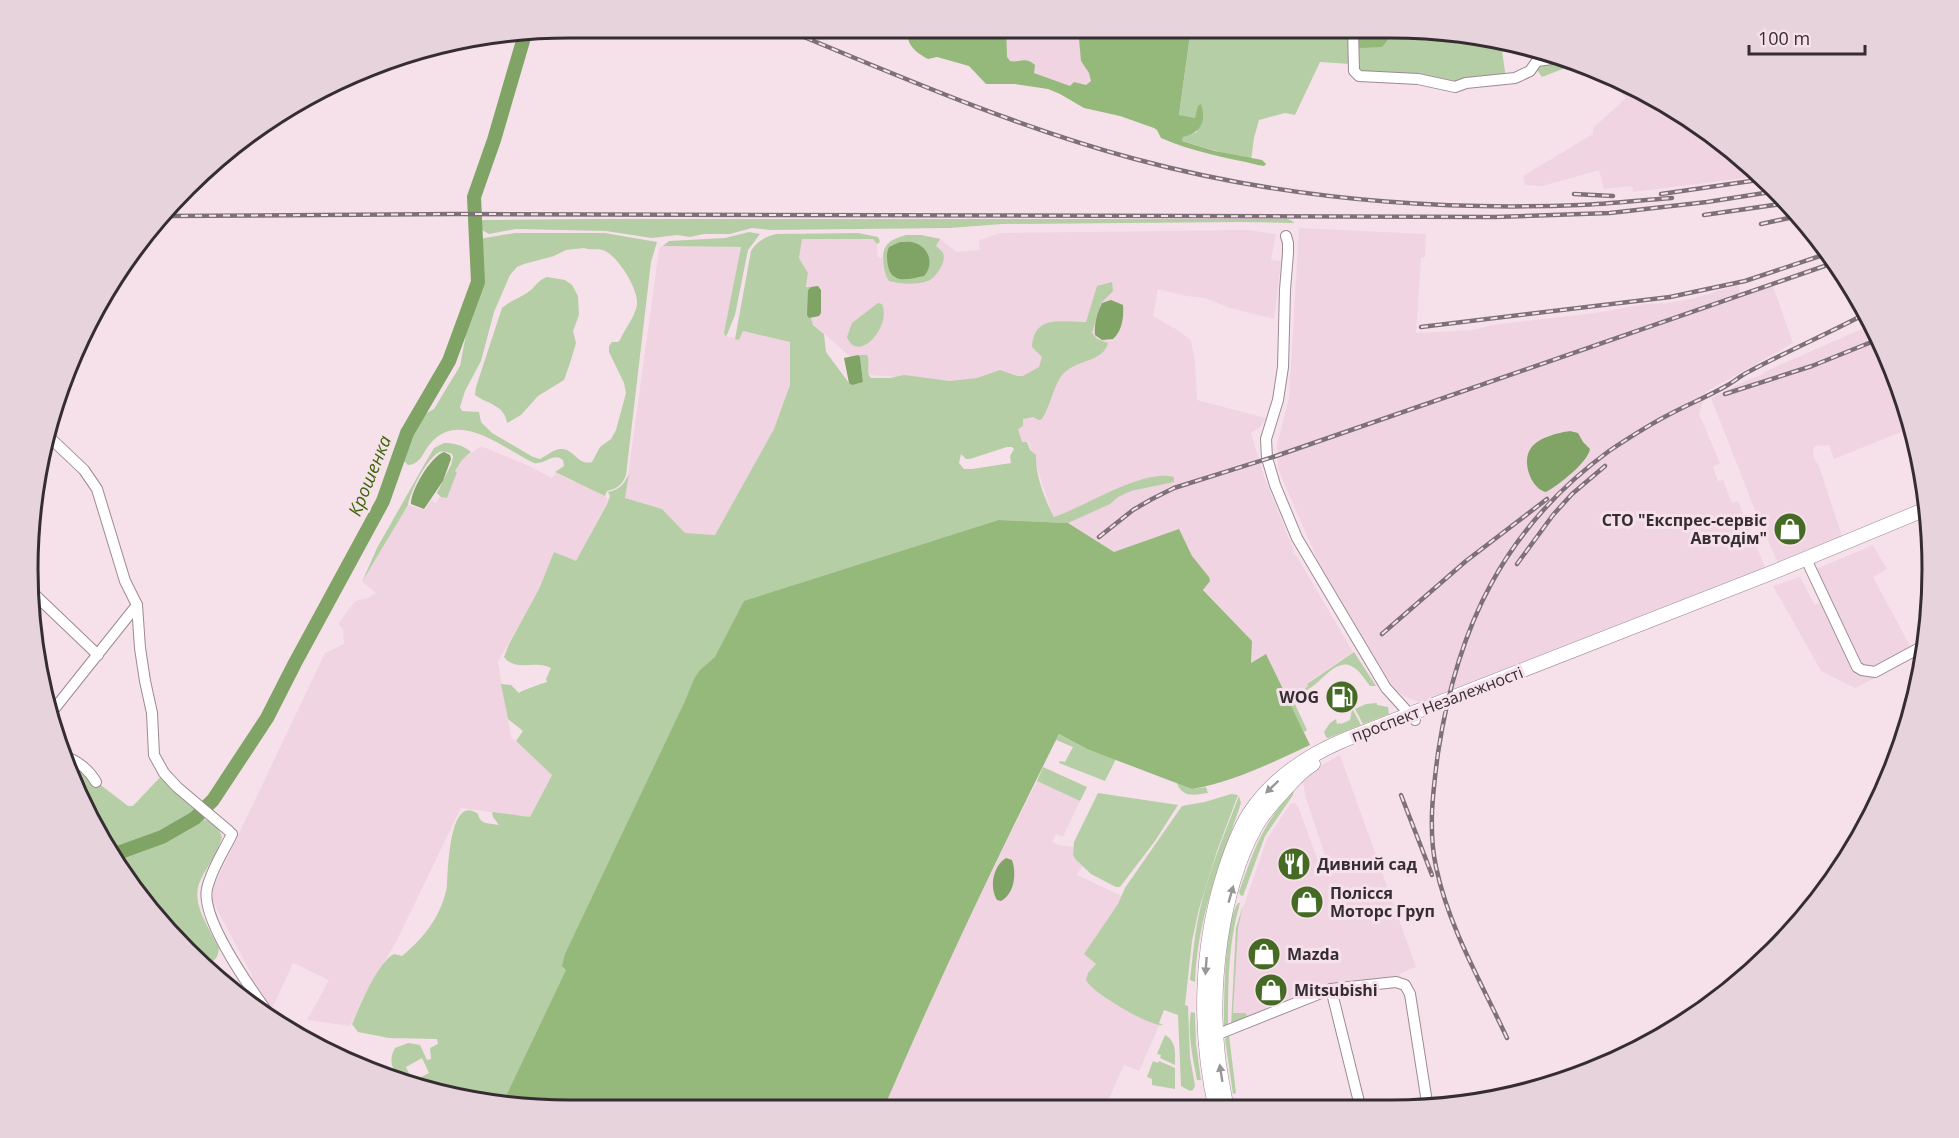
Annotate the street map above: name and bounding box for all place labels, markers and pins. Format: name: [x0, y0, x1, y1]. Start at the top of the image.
place label: СТО "Експрес-сервіс Автодім": [1602, 509, 1767, 549]
shop icon: СТО "Експрес-сервіс Автодім": [1772, 511, 1808, 547]
fuel station icon: WOG: [1324, 679, 1360, 715]
place label: WOG: [1279, 686, 1319, 708]
restaurant icon: Дивний сад: [1276, 846, 1312, 882]
place label: Дивний сад: [1317, 853, 1418, 875]
place label: Полісся Моторс Груп: [1330, 882, 1435, 922]
shop icon: Полісся Моторс Груп: [1289, 884, 1325, 920]
shop icon: Mazda: [1246, 936, 1282, 972]
place label: Mazda: [1287, 943, 1339, 965]
shop icon: Mitsubishi: [1253, 972, 1289, 1008]
place label: Mitsubishi: [1294, 979, 1378, 1001]

